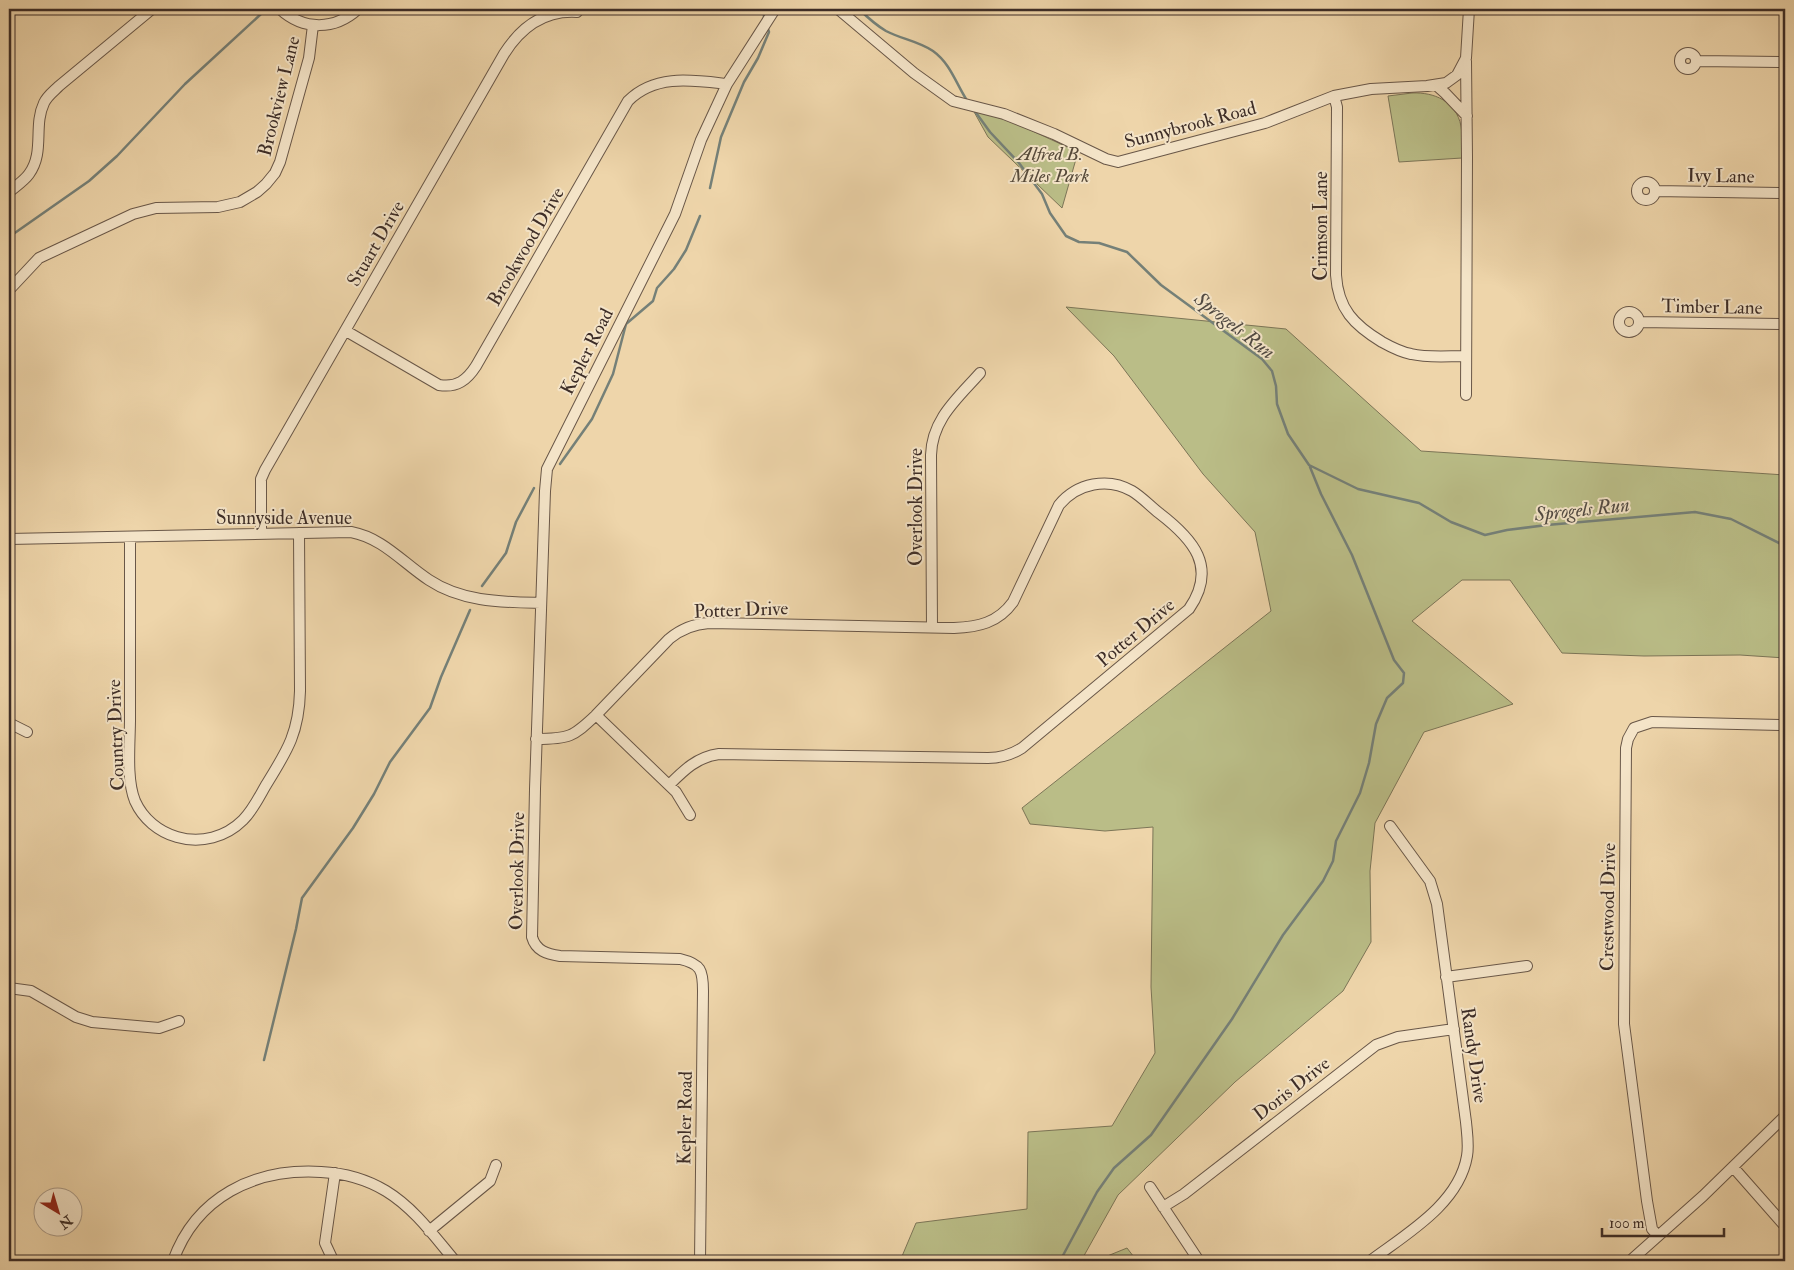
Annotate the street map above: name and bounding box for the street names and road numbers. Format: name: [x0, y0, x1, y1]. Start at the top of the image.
street label: Brookview Lane: [252, 34, 305, 159]
street label: Sunnybrook Road: [1122, 96, 1259, 154]
street label: Ivy Lane: [1687, 163, 1755, 189]
street label: Crimson Lane: [1309, 171, 1333, 281]
street label: Brookwood Drive: [482, 183, 570, 310]
street label: Stuart Drive: [342, 196, 410, 291]
street label: Timber Lane: [1661, 294, 1763, 320]
street label: Kepler Road: [555, 304, 620, 399]
street label: Overlook Drive: [904, 448, 928, 566]
street label: Sunnyside Avenue: [216, 506, 352, 530]
street label: Potter Drive: [1092, 593, 1180, 672]
street label: Potter Drive: [693, 596, 789, 624]
street label: Country Drive: [102, 679, 130, 791]
street label: Overlook Drive: [504, 812, 530, 930]
street label: Crestwood Drive: [1595, 843, 1621, 971]
street label: Randy Drive: [1455, 1006, 1493, 1105]
street label: Doris Drive: [1248, 1051, 1335, 1126]
street label: Kepler Road: [672, 1070, 699, 1165]

